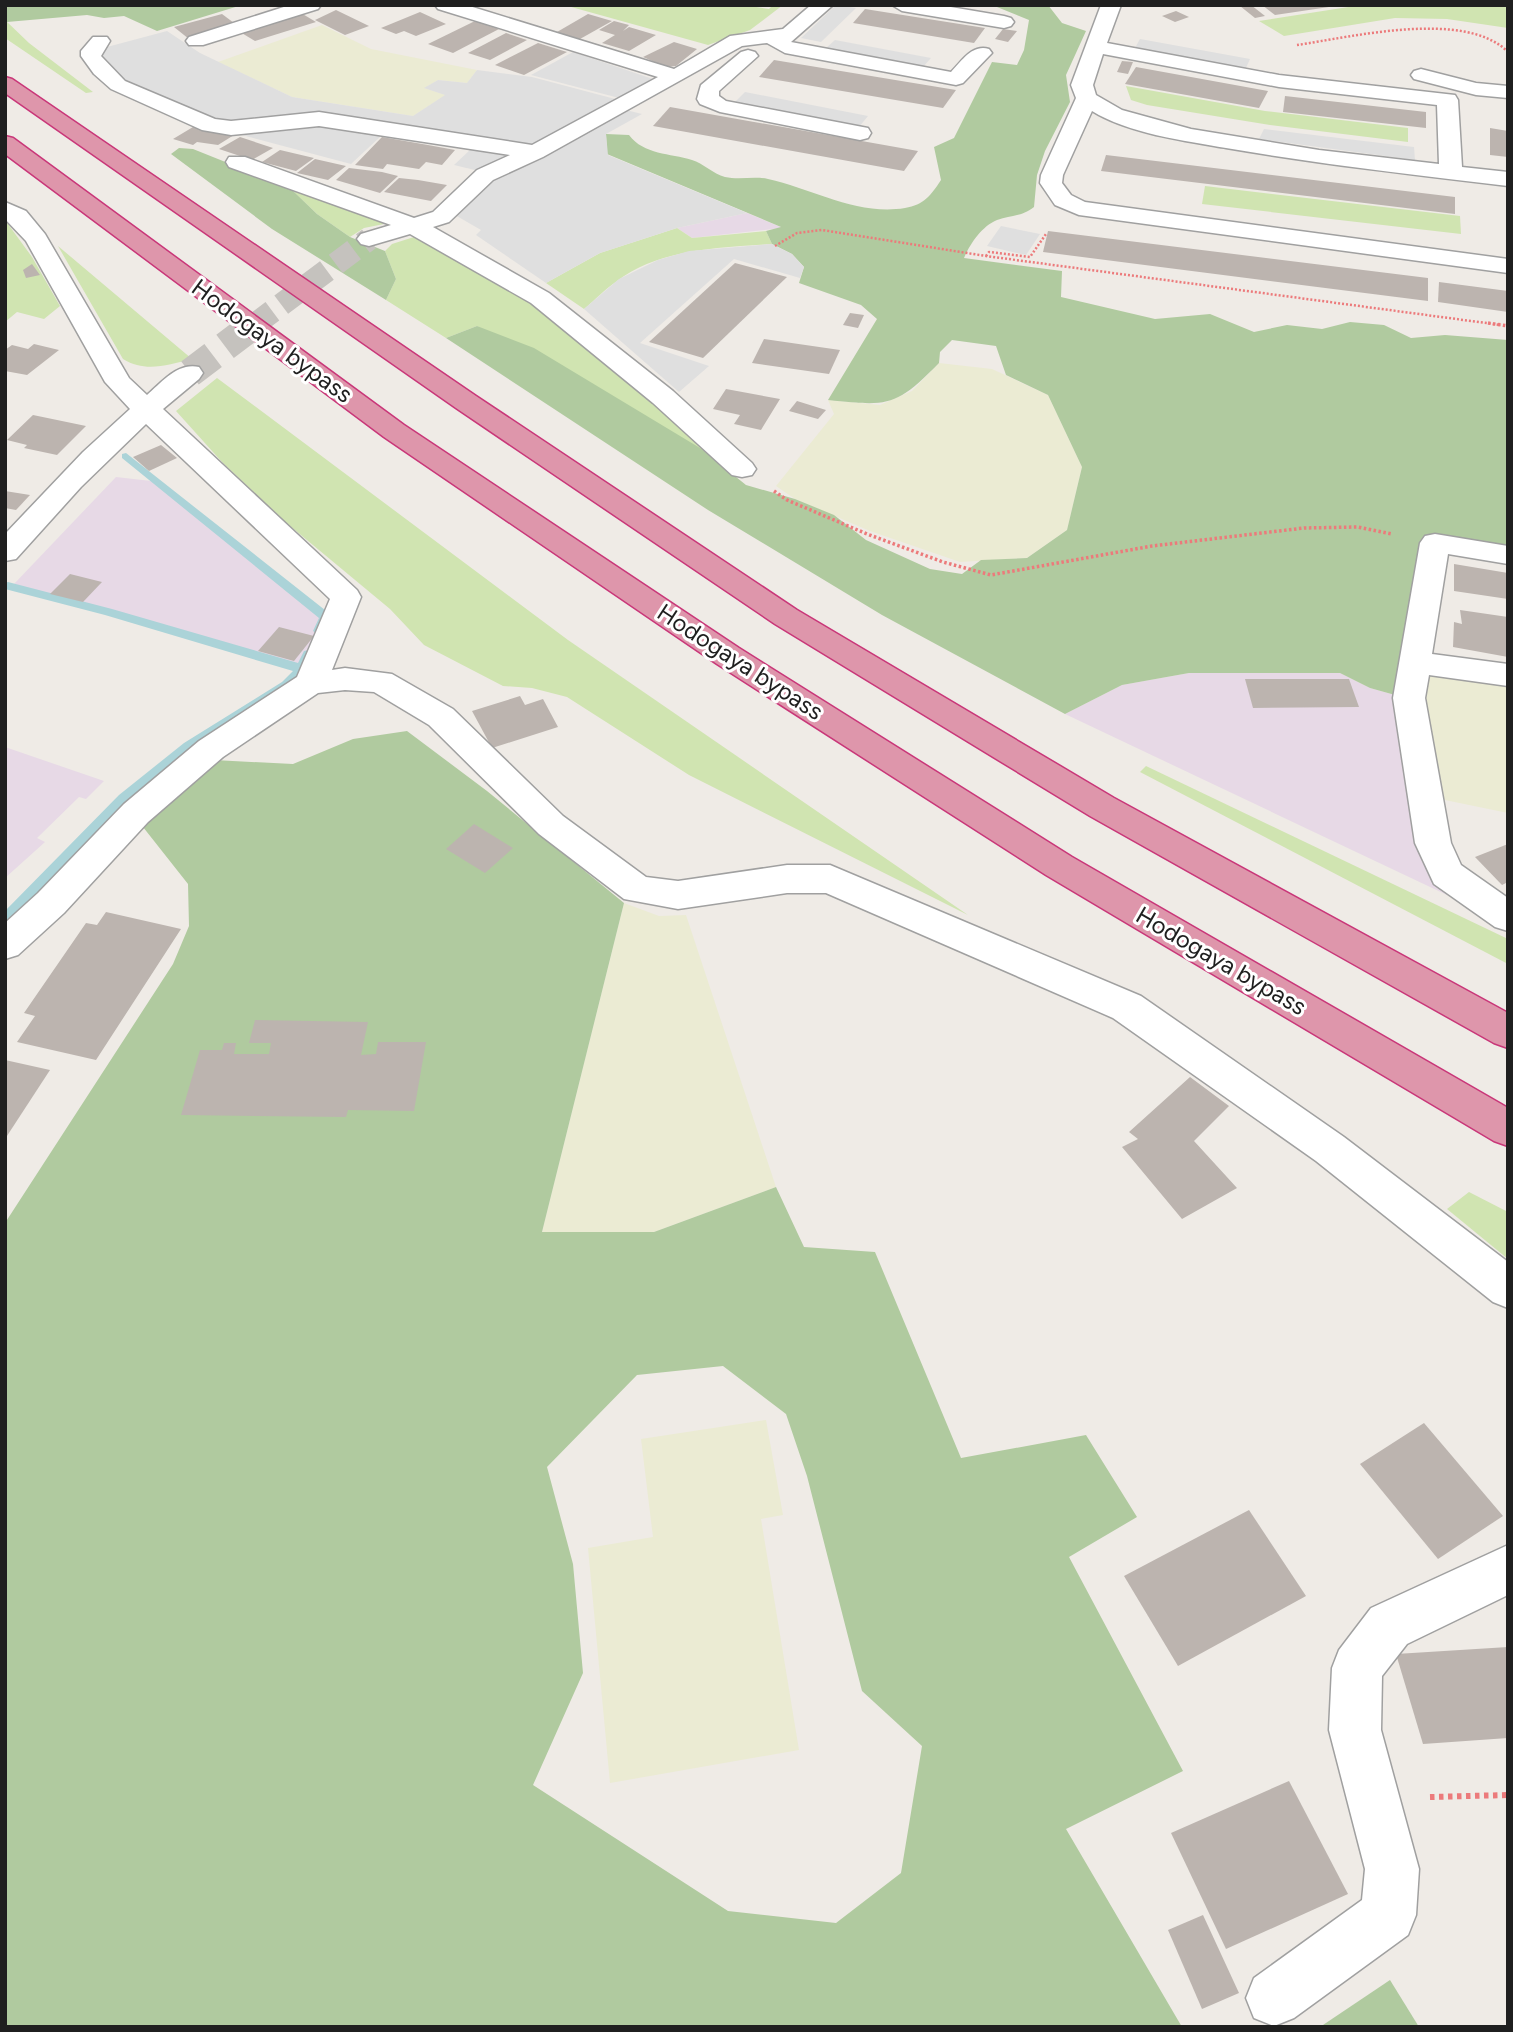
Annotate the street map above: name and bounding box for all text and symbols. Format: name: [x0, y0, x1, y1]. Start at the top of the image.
street label: Hodogaya bypass: [186, 273, 358, 409]
street label: Hodogaya bypass: [652, 597, 829, 726]
street label: Hodogaya bypass: [1131, 900, 1312, 1021]

